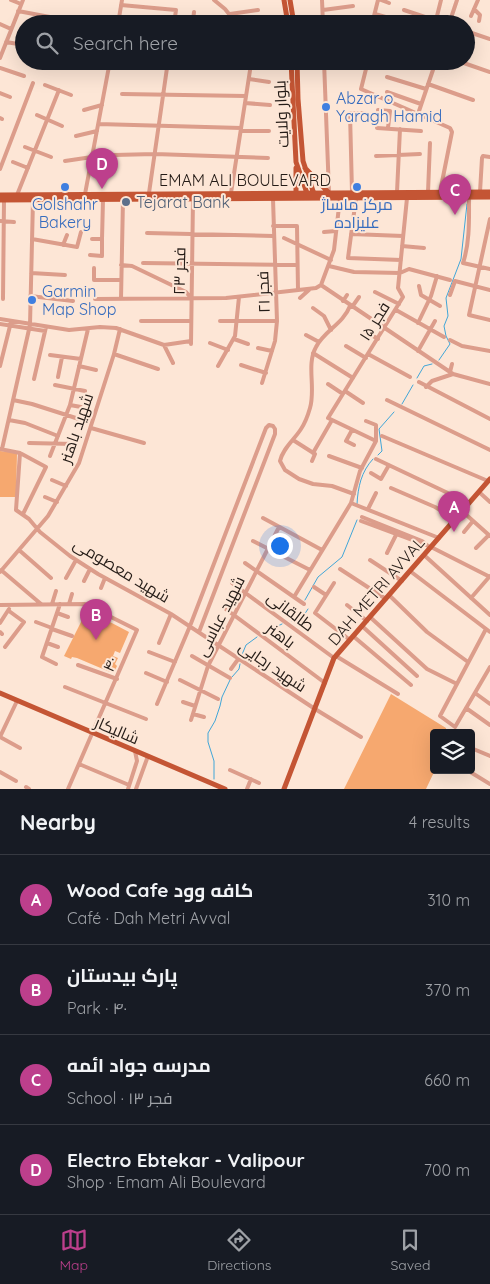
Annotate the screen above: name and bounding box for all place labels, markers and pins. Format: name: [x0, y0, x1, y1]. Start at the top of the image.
place label: Abzar o Yaragh Hamid: [336, 88, 442, 126]
marker: Abzar o Yaragh Hamid: [320, 101, 332, 113]
pin: D: [86, 148, 118, 189]
pin: C: [439, 174, 471, 215]
marker: Golshahr Bakery: [59, 181, 71, 193]
marker: مرکز ماساژ علیزاده: [351, 181, 363, 193]
place label: Tejarat Bank: [136, 192, 230, 212]
place label: Golshahr Bakery: [32, 194, 98, 232]
place label: مرکز ماساژ علیزاده: [320, 194, 393, 232]
marker: Tejarat Bank: [120, 196, 132, 208]
place label: Garmin Map Shop: [42, 281, 116, 319]
marker: Garmin Map Shop: [26, 294, 38, 306]
pin: A: [438, 491, 470, 532]
pin: B: [80, 599, 112, 640]

